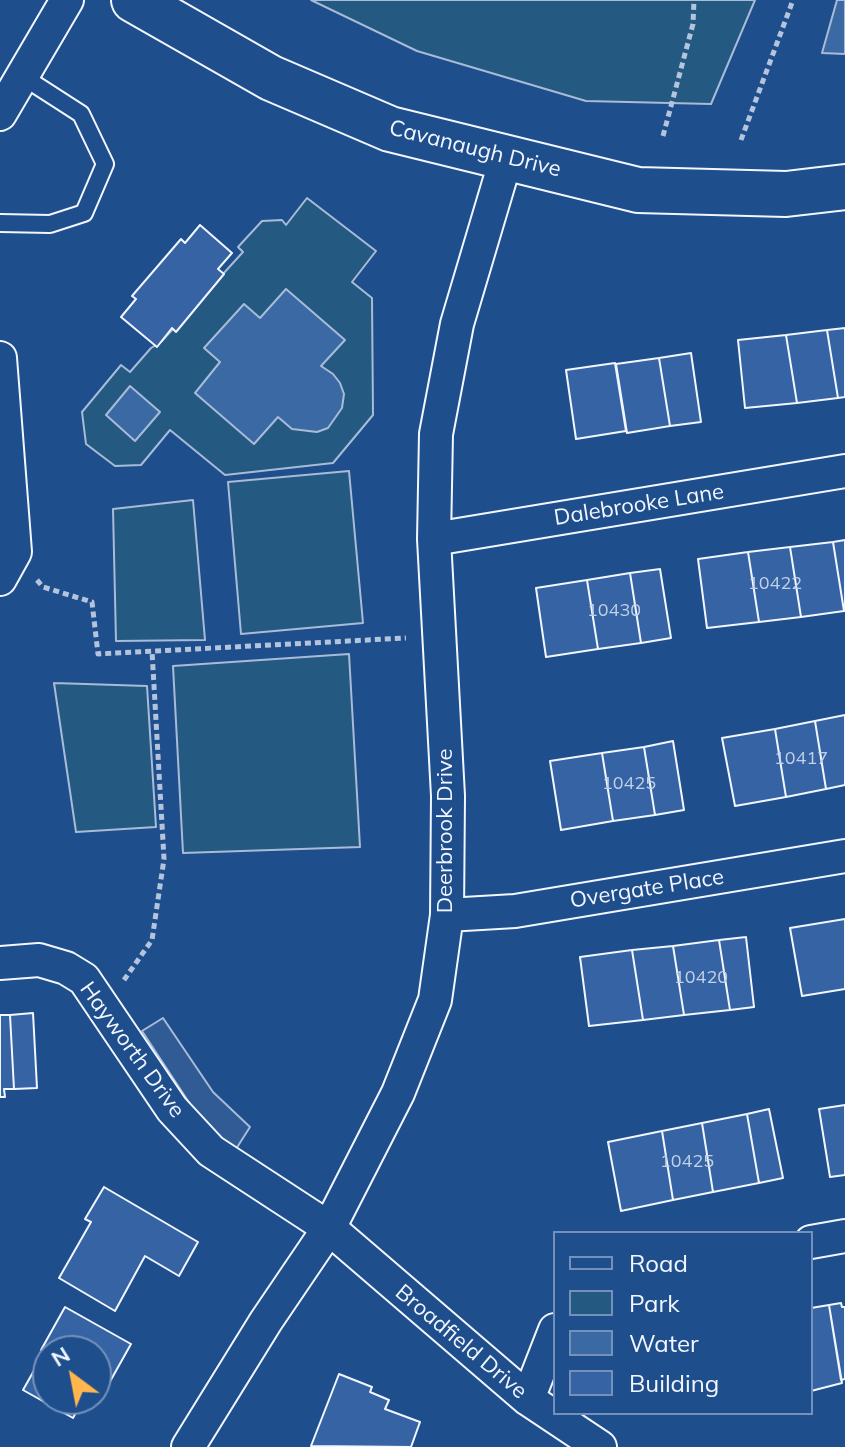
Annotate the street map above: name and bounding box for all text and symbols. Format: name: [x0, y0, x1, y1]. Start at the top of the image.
street label: Cavanaugh Drive: [386, 115, 564, 183]
street label: Dalebrooke Lane: [552, 479, 726, 531]
house number: 10422: [748, 573, 802, 595]
house number: 10430: [587, 600, 641, 622]
house number: 10417: [774, 748, 828, 770]
street label: Deerbrook Drive: [432, 749, 458, 913]
house number: 10425: [602, 773, 656, 795]
street label: Overgate Place: [568, 864, 726, 914]
house number: 10420: [674, 967, 728, 989]
street label: Hayworth Drive: [74, 977, 190, 1123]
house number: 10425: [660, 1151, 714, 1173]
legend: [553, 1231, 813, 1415]
text: Road: [629, 1248, 688, 1278]
street label: Broadfield Drive: [390, 1279, 532, 1405]
text: Park: [629, 1288, 680, 1318]
text: Water: [629, 1328, 699, 1358]
north arrow: [32, 1335, 112, 1415]
text: N: [46, 1340, 75, 1373]
text: Building: [629, 1368, 719, 1398]

